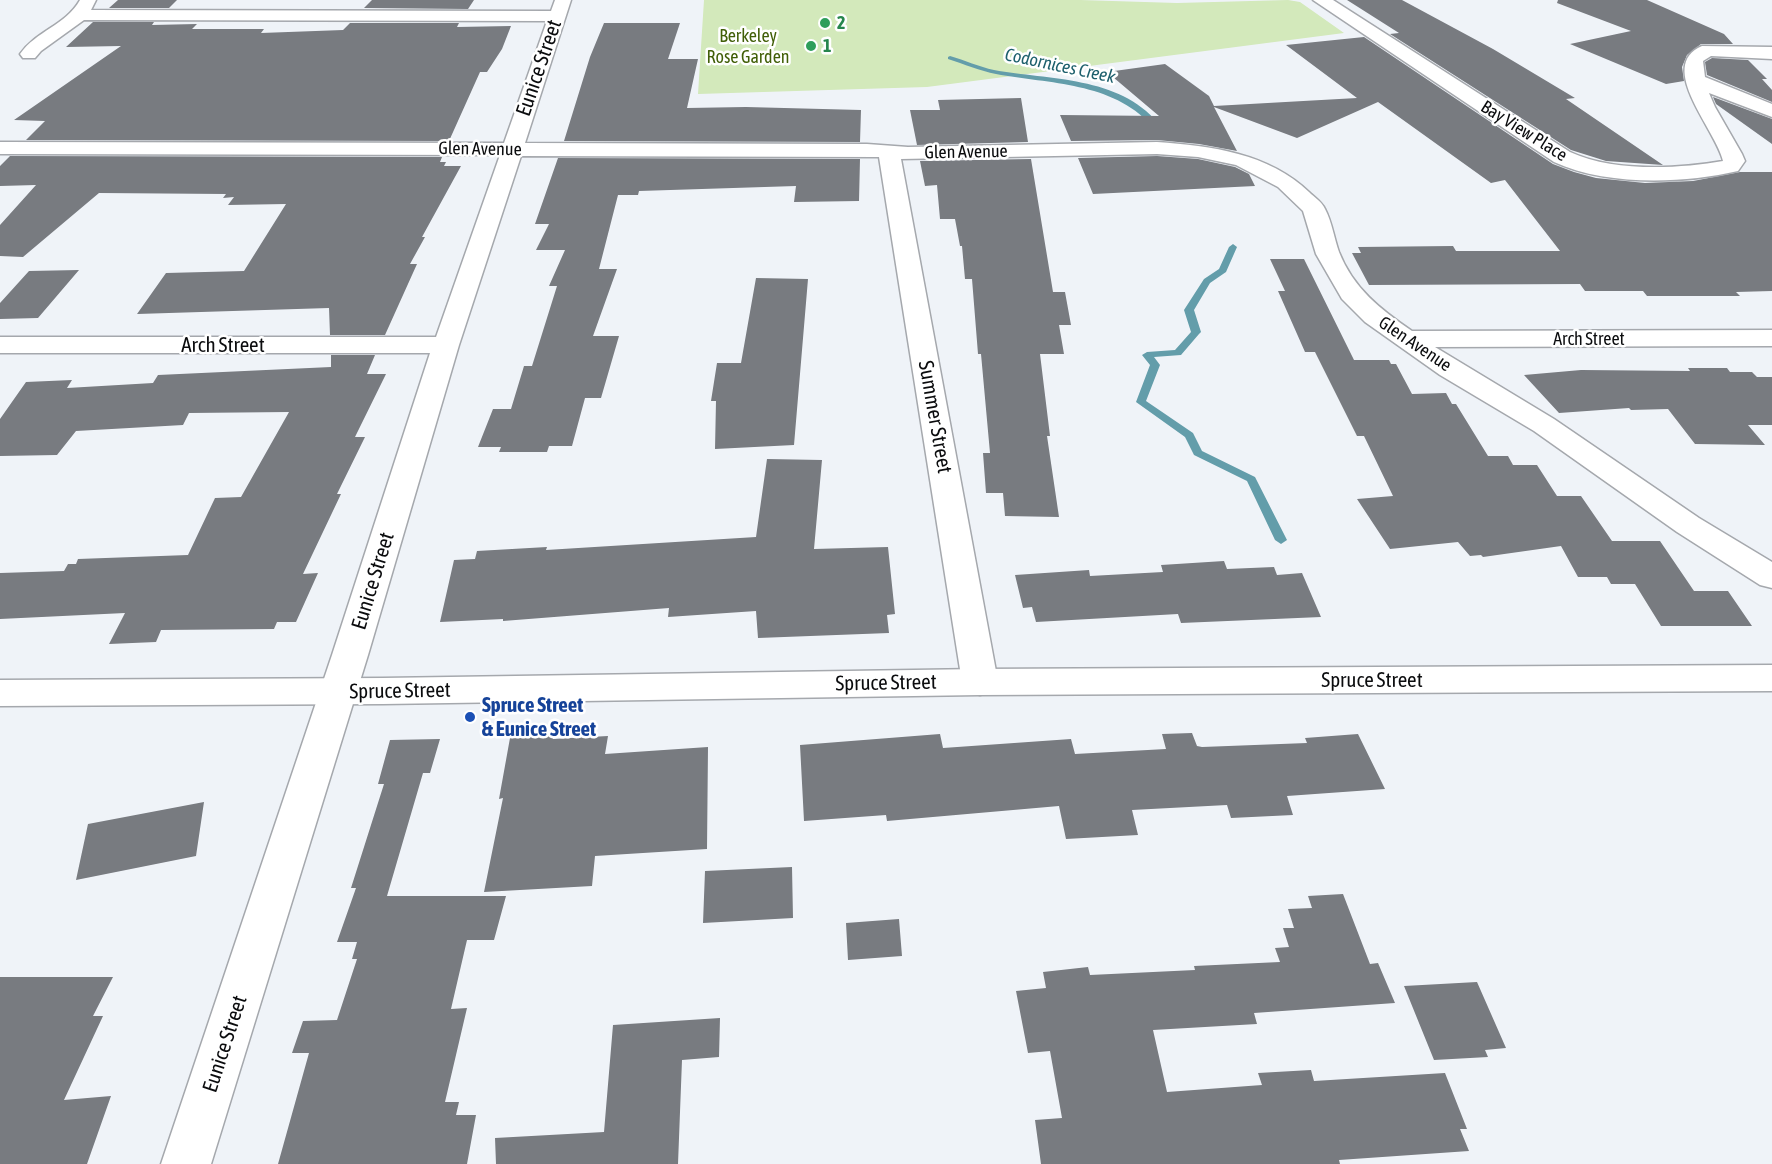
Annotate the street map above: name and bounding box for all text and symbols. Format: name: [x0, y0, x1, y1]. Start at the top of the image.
place label: 2: [837, 12, 845, 34]
street label: Eunice Street: [511, 16, 567, 120]
marker: 2: [818, 16, 832, 30]
park label: Berkeley Rose Garden: [706, 25, 790, 68]
place label: 1: [823, 35, 831, 57]
marker: 1: [804, 39, 818, 53]
water label: Codornices Creek: [1003, 44, 1117, 88]
street label: Bay View Place: [1477, 96, 1571, 166]
street label: Glen Avenue: [438, 137, 522, 161]
street label: Glen Avenue: [924, 140, 1008, 164]
street label: Glen Avenue: [1374, 312, 1456, 376]
street label: Arch Street: [1553, 328, 1625, 350]
street label: Arch Street: [181, 332, 265, 358]
street label: Summer Street: [913, 359, 957, 475]
street label: Eunice Street: [346, 529, 400, 633]
street label: Spruce Street: [1321, 667, 1423, 693]
street label: Spruce Street: [835, 670, 937, 696]
street label: Spruce Street: [349, 678, 451, 704]
place label: Spruce Street & Eunice Street: [482, 692, 596, 742]
marker: Spruce Street & Eunice Street: [463, 710, 477, 724]
street label: Eunice Street: [198, 992, 252, 1096]

